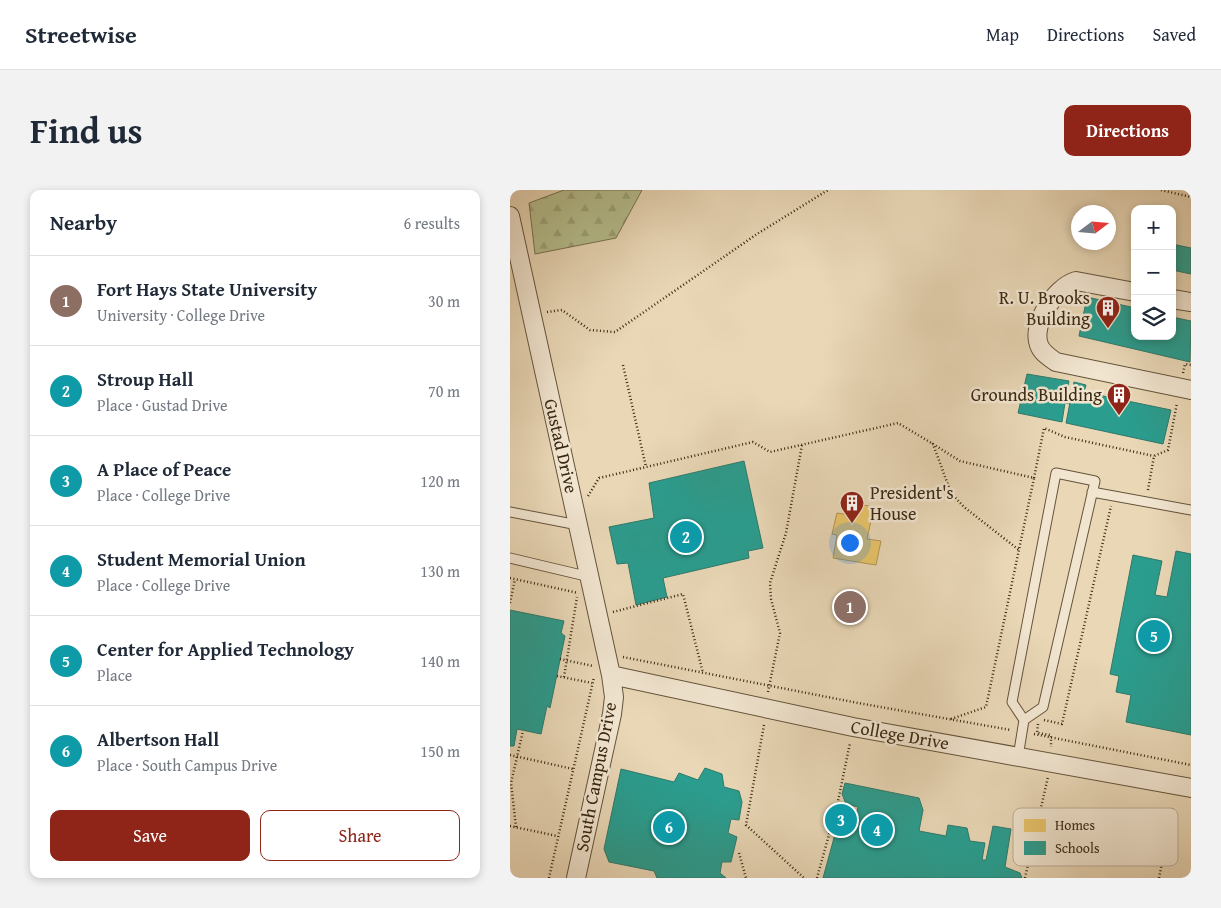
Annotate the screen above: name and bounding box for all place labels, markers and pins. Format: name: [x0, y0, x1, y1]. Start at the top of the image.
place label: R. U. Brooks Building: [999, 284, 1090, 332]
building icon: R. U. Brooks Building: [1095, 295, 1121, 329]
place label: Grounds Building: [971, 381, 1102, 408]
building icon: Grounds Building: [1106, 382, 1132, 416]
place label: President's House: [870, 479, 954, 527]
building icon: President's House: [839, 490, 865, 524]
pin: 2: [670, 518, 702, 556]
pin: 1: [834, 588, 866, 626]
pin: 5: [1138, 617, 1170, 655]
pin: 3: [825, 801, 857, 839]
pin: 6: [653, 808, 685, 846]
pin: 4: [861, 811, 893, 849]

